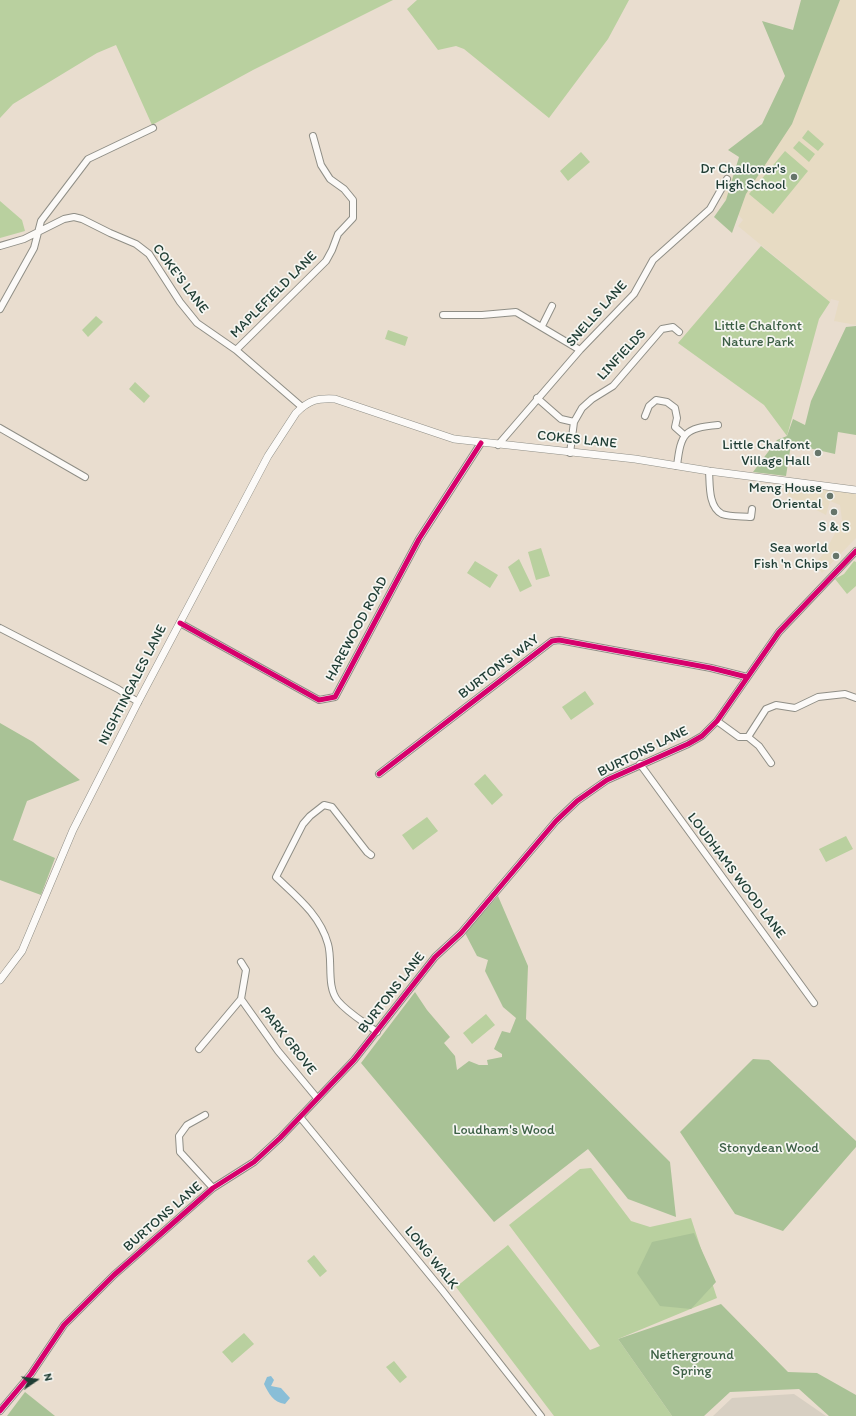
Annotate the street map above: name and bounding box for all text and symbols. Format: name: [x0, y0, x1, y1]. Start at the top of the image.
place label: Dr Challoner's High School: [700, 161, 786, 194]
marker: Dr Challoner's High School: [789, 172, 799, 182]
street label: COKE'S LANE: [148, 241, 212, 317]
street label: MAPLEFIELD LANE: [227, 248, 321, 342]
street label: SNELLS LANE: [563, 277, 631, 351]
park label: Little Chalfont Nature Park: [714, 318, 802, 350]
street label: LINFIELDS: [594, 326, 650, 384]
street label: COKES LANE: [536, 427, 618, 453]
place label: Little Chalfont Village Hall: [722, 437, 810, 470]
marker: Little Chalfont Village Hall: [813, 448, 823, 458]
place label: Meng House Oriental: [749, 480, 822, 512]
marker: Meng House Oriental: [825, 491, 835, 501]
marker: S & S: [829, 507, 839, 517]
place label: S & S: [818, 519, 850, 535]
place label: Sea world Fish 'n Chips: [754, 540, 828, 572]
marker: Sea world Fish 'n Chips: [831, 551, 841, 561]
street label: HAREWOOD ROAD: [322, 574, 392, 684]
street label: NIGHTINGALES LANE: [95, 622, 171, 748]
street label: BURTON'S WAY: [455, 631, 543, 703]
street label: BURTONS LANE: [595, 723, 691, 781]
street label: LOUDHAMS WOOD LANE: [683, 810, 789, 942]
street label: BURTONS LANE: [355, 949, 429, 1037]
street label: PARK GROVE: [256, 1004, 320, 1078]
park label: Loudham's Wood: [453, 1122, 555, 1138]
park label: Stonydean Wood: [719, 1140, 819, 1156]
street label: BURTONS LANE: [120, 1178, 206, 1256]
street label: LONG WALK: [401, 1223, 461, 1293]
park label: Netherground Spring: [650, 1347, 734, 1380]
north arrow: [16, 1360, 56, 1400]
text: N: [41, 1372, 55, 1382]

